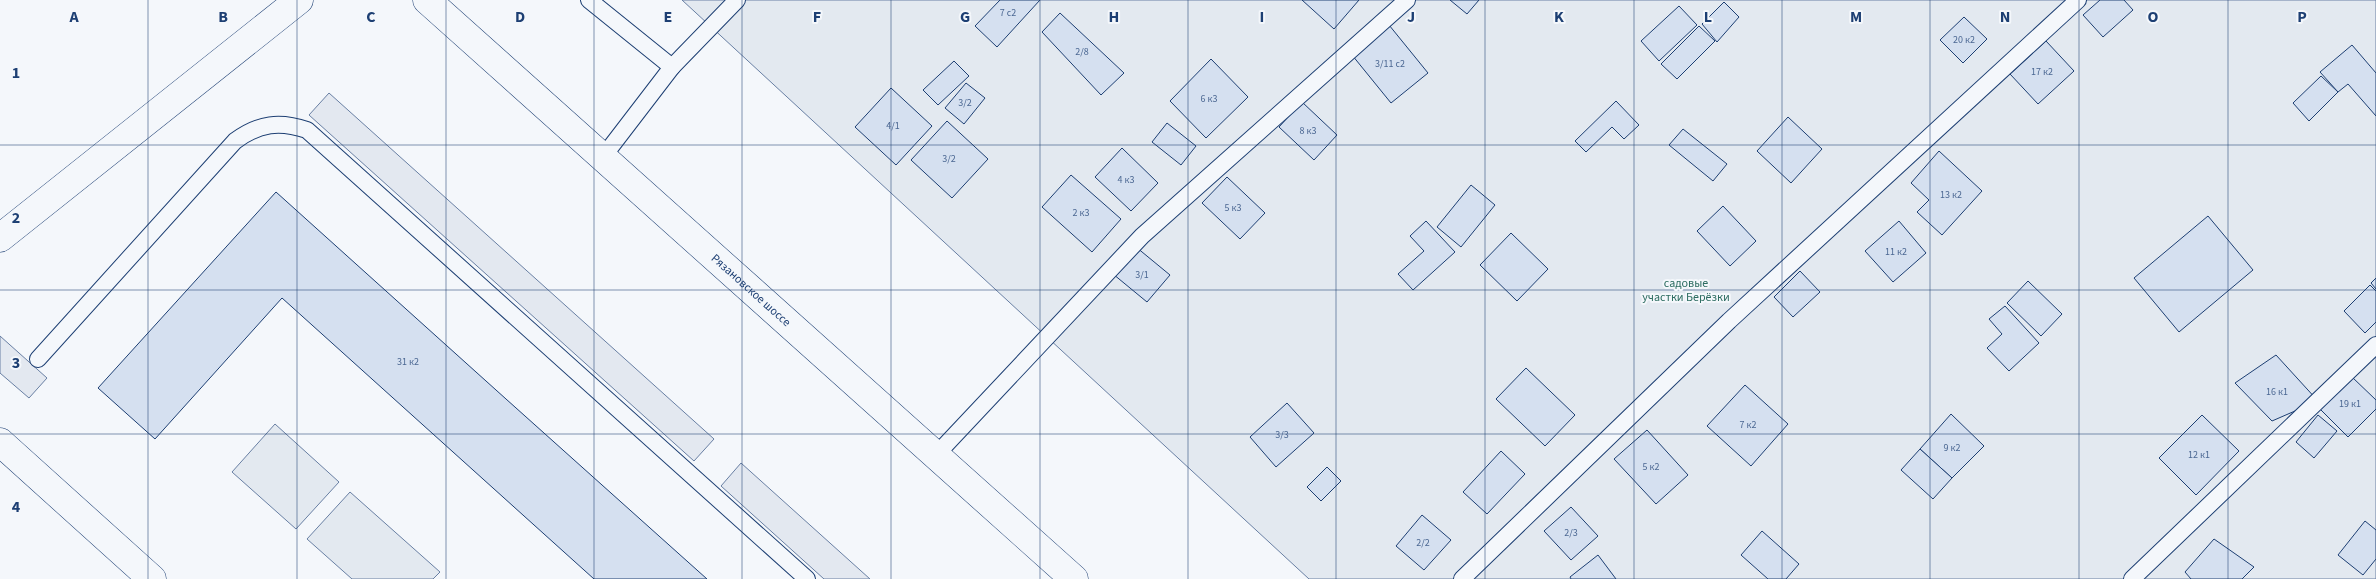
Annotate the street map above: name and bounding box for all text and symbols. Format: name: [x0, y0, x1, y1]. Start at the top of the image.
text: A: [68, 6, 79, 28]
text: B: [218, 6, 228, 28]
text: C: [366, 6, 376, 28]
text: D: [515, 6, 525, 28]
text: E: [664, 6, 672, 28]
text: F: [813, 6, 821, 28]
text: G: [960, 6, 970, 28]
house number: 7 с2: [1000, 6, 1016, 20]
text: H: [1109, 6, 1119, 28]
text: I: [1260, 6, 1264, 28]
text: J: [1407, 6, 1415, 28]
text: K: [1554, 6, 1564, 28]
text: L: [1704, 6, 1712, 28]
text: M: [1850, 6, 1862, 28]
text: N: [2000, 6, 2010, 28]
text: O: [2148, 6, 2159, 28]
text: P: [2297, 6, 2307, 28]
house number: 20 к2: [1953, 33, 1975, 47]
house number: 2/8: [1075, 45, 1089, 59]
house number: 3/11 с2: [1375, 57, 1405, 71]
text: 1: [12, 62, 20, 84]
house number: 17 к2: [2031, 65, 2053, 79]
house number: 6 к3: [1201, 92, 1217, 106]
house number: 3/2: [958, 96, 972, 110]
house number: 4/1: [886, 119, 900, 133]
house number: 8 к3: [1300, 124, 1316, 138]
house number: 3/2: [942, 152, 956, 166]
house number: 4 к3: [1118, 173, 1134, 187]
house number: 13 к2: [1940, 188, 1962, 202]
house number: 5 к3: [1225, 201, 1241, 215]
house number: 2 к3: [1073, 206, 1089, 220]
text: 2: [12, 207, 20, 229]
house number: 11 к2: [1885, 245, 1907, 259]
street label: Рязановское шоссе: [708, 250, 795, 330]
house number: 3/1: [1135, 268, 1149, 282]
park label: садовые участки Берёзки: [1642, 275, 1730, 306]
text: 3: [12, 352, 20, 374]
house number: 31 к2: [397, 355, 419, 369]
house number: 16 к1: [2266, 385, 2288, 399]
house number: 19 к1: [2339, 397, 2361, 411]
house number: 7 к2: [1740, 418, 1756, 432]
house number: 3/3: [1275, 428, 1289, 442]
house number: 9 к2: [1944, 441, 1960, 455]
house number: 12 к1: [2188, 448, 2210, 462]
house number: 5 к2: [1643, 460, 1659, 474]
text: 4: [12, 496, 21, 518]
house number: 2/3: [1564, 526, 1578, 540]
house number: 2/2: [1416, 536, 1430, 550]

